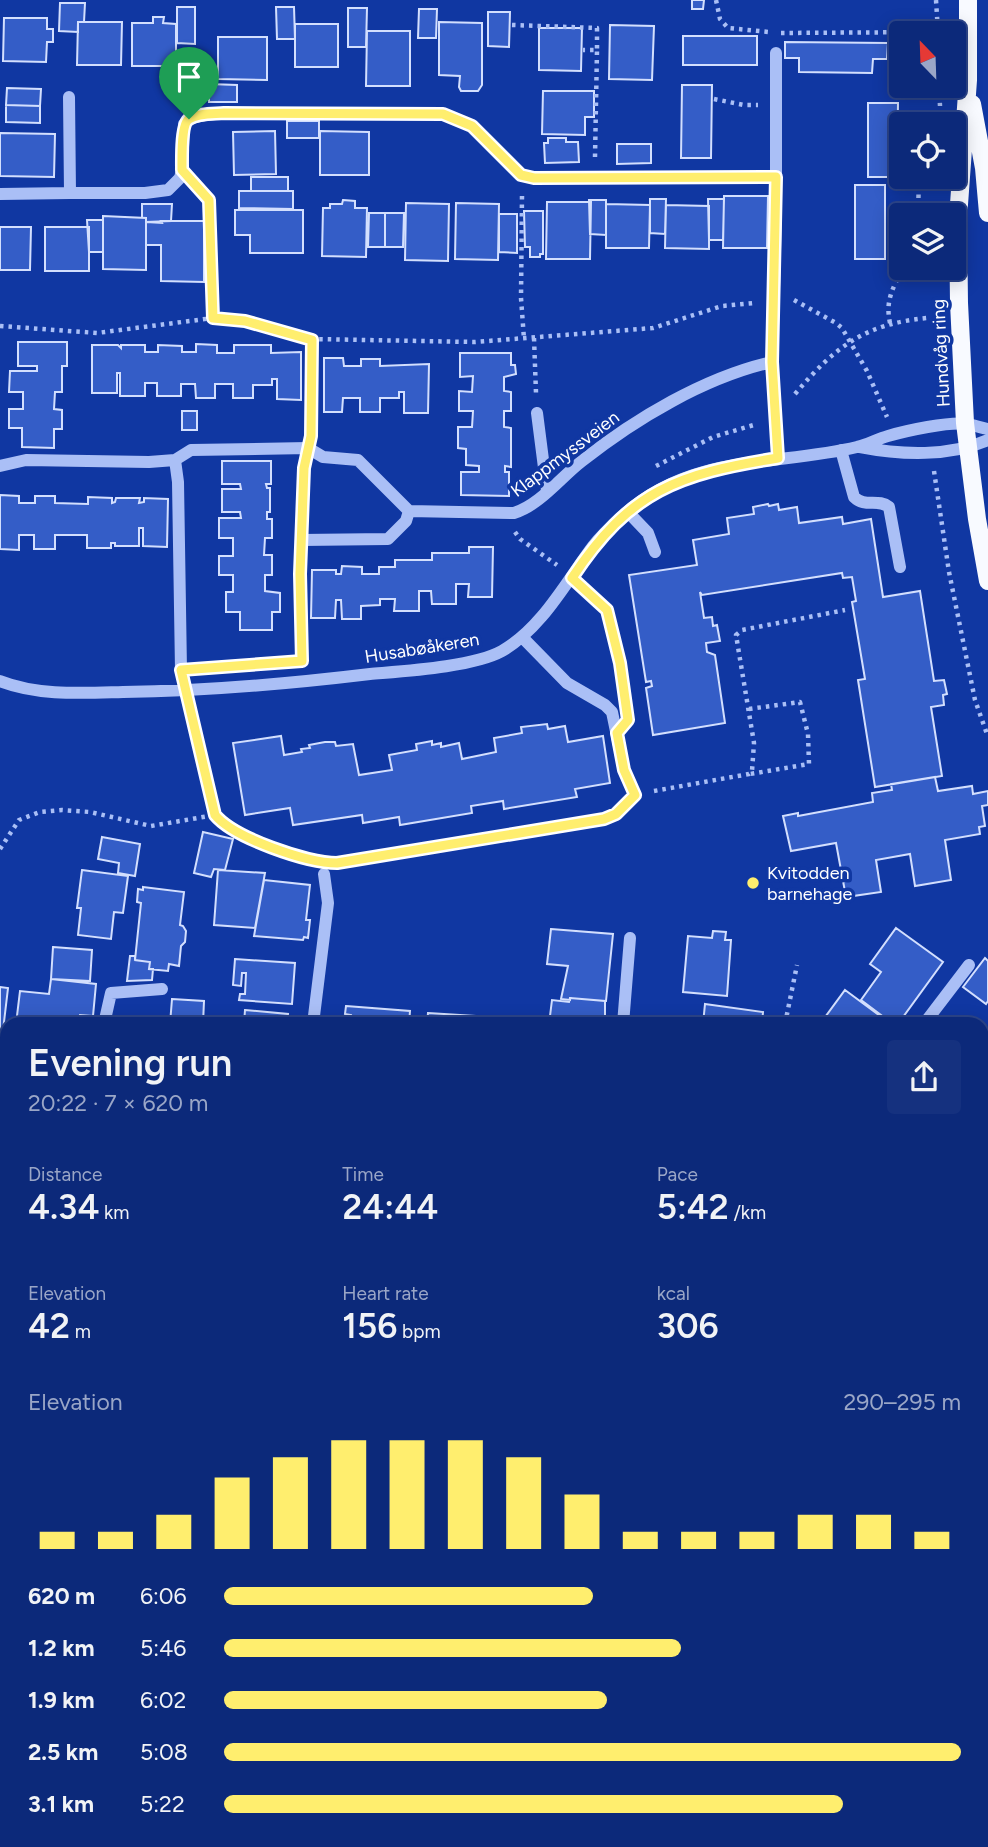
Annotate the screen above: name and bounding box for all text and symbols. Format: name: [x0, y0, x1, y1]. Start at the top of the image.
north arrow: [889, 21, 966, 98]
map controls: [889, 21, 966, 280]
pin: [159, 47, 219, 119]
icon: arrive: [170, 58, 208, 96]
button: locate: [889, 112, 966, 189]
button: layers: [889, 203, 966, 280]
street label: Hundvåg ring: [927, 298, 955, 408]
street label: Klappmyssveien: [507, 406, 623, 502]
street label: Husabøåkeren: [363, 628, 481, 668]
place label: Kvitodden barnehage: [767, 862, 852, 905]
marker: Kvitodden barnehage: [745, 875, 761, 891]
text: Evening run: [28, 1040, 232, 1086]
button: share: [887, 1040, 961, 1114]
text: 20:22 · 7 × 620 m: [28, 1089, 208, 1117]
text: Distance: [28, 1163, 102, 1186]
text: Time: [342, 1163, 384, 1186]
text: Pace: [657, 1163, 698, 1186]
text: 4.34: [28, 1186, 99, 1228]
text: 24:44: [342, 1186, 438, 1228]
text: 5:42: [657, 1186, 729, 1228]
text: km: [99, 1201, 129, 1224]
text: /km: [729, 1201, 766, 1224]
text: Elevation: [28, 1282, 106, 1305]
text: Heart rate: [342, 1282, 429, 1305]
text: kcal: [657, 1282, 690, 1305]
text: 42: [28, 1305, 70, 1347]
text: 156: [342, 1305, 397, 1347]
text: 306: [657, 1305, 719, 1347]
text: m: [70, 1320, 91, 1343]
text: bpm: [397, 1320, 441, 1343]
text: Elevation: [28, 1388, 123, 1416]
text: 290–295 m: [843, 1388, 961, 1416]
text: 620 m: [28, 1582, 95, 1610]
text: 6:06: [140, 1582, 187, 1610]
text: 1.2 km: [28, 1634, 95, 1662]
text: 5:46: [140, 1634, 186, 1662]
text: 1.9 km: [28, 1686, 95, 1714]
text: 6:02: [140, 1686, 186, 1714]
text: 2.5 km: [28, 1738, 98, 1766]
text: 5:08: [140, 1738, 188, 1766]
text: 3.1 km: [28, 1790, 94, 1818]
text: 5:22: [140, 1790, 185, 1818]

